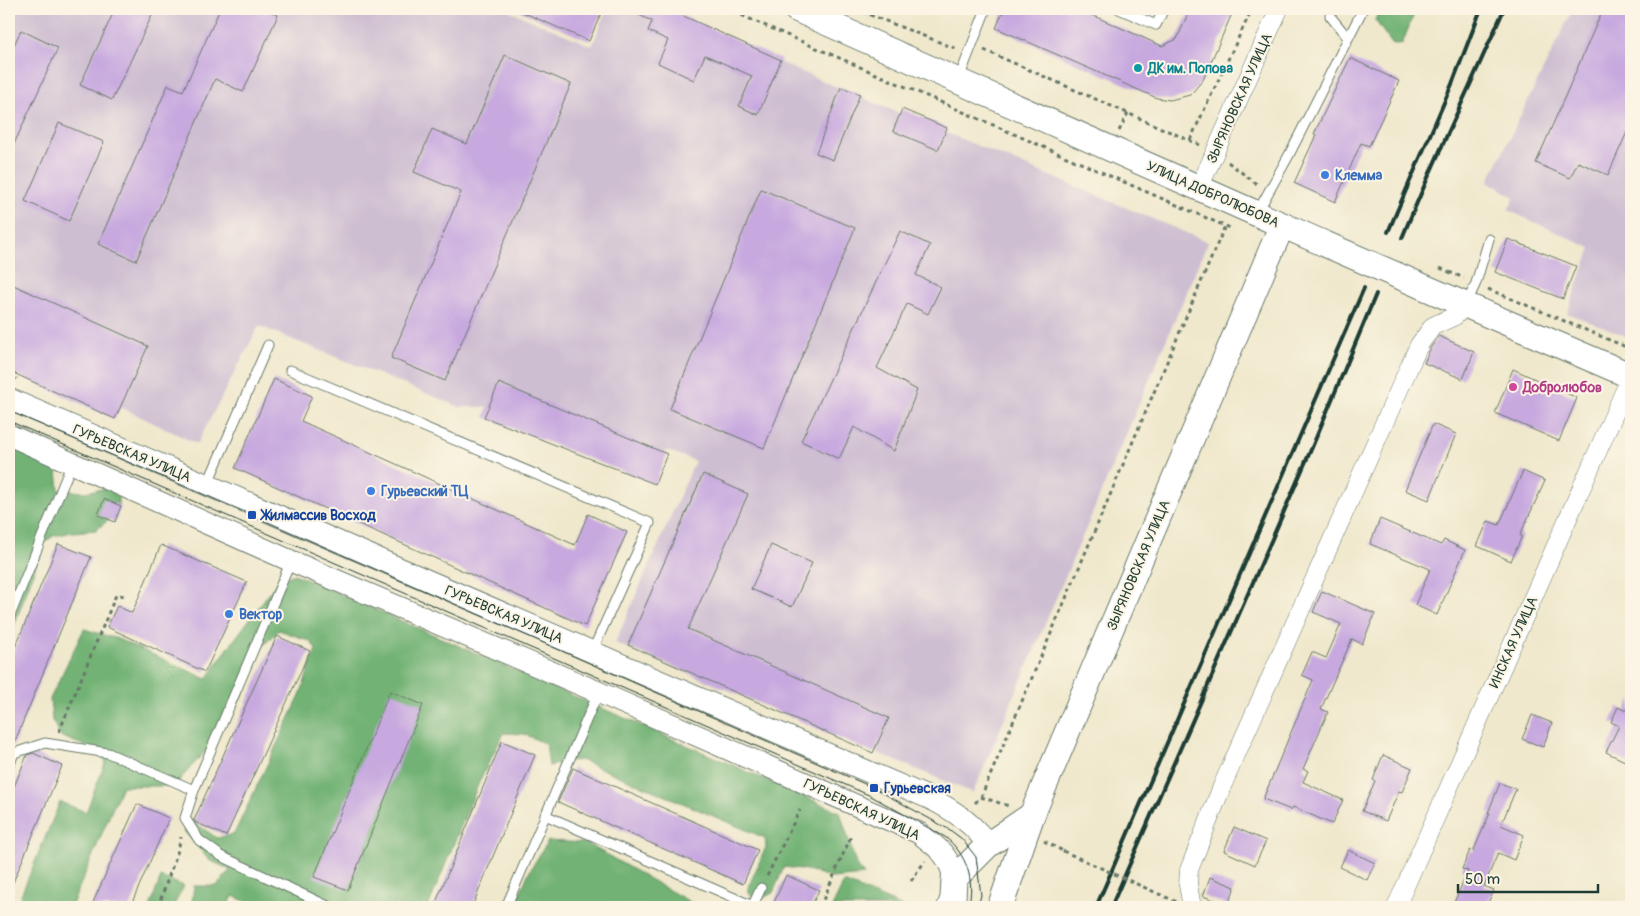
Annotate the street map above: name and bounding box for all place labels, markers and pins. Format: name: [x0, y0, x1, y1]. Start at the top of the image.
place label: ДК им. Попова: [1147, 60, 1233, 77]
marker: ДК им. Попова: [1132, 62, 1144, 74]
place label: Клемма: [1335, 167, 1383, 184]
marker: Клемма: [1319, 169, 1331, 181]
place label: Добролюбов: [1522, 379, 1602, 396]
marker: Добролюбов: [1507, 381, 1519, 393]
place label: Гурьевский ТЦ: [381, 483, 469, 500]
marker: Гурьевский ТЦ: [365, 485, 377, 497]
place label: Жилмассив Восход: [259, 507, 376, 524]
marker: Жилмассив Восход: [246, 509, 258, 521]
place label: Вектор: [239, 606, 283, 623]
marker: Вектор: [223, 608, 235, 620]
place label: Гурьевская: [884, 780, 951, 797]
marker: Гурьевская: [868, 782, 880, 794]

